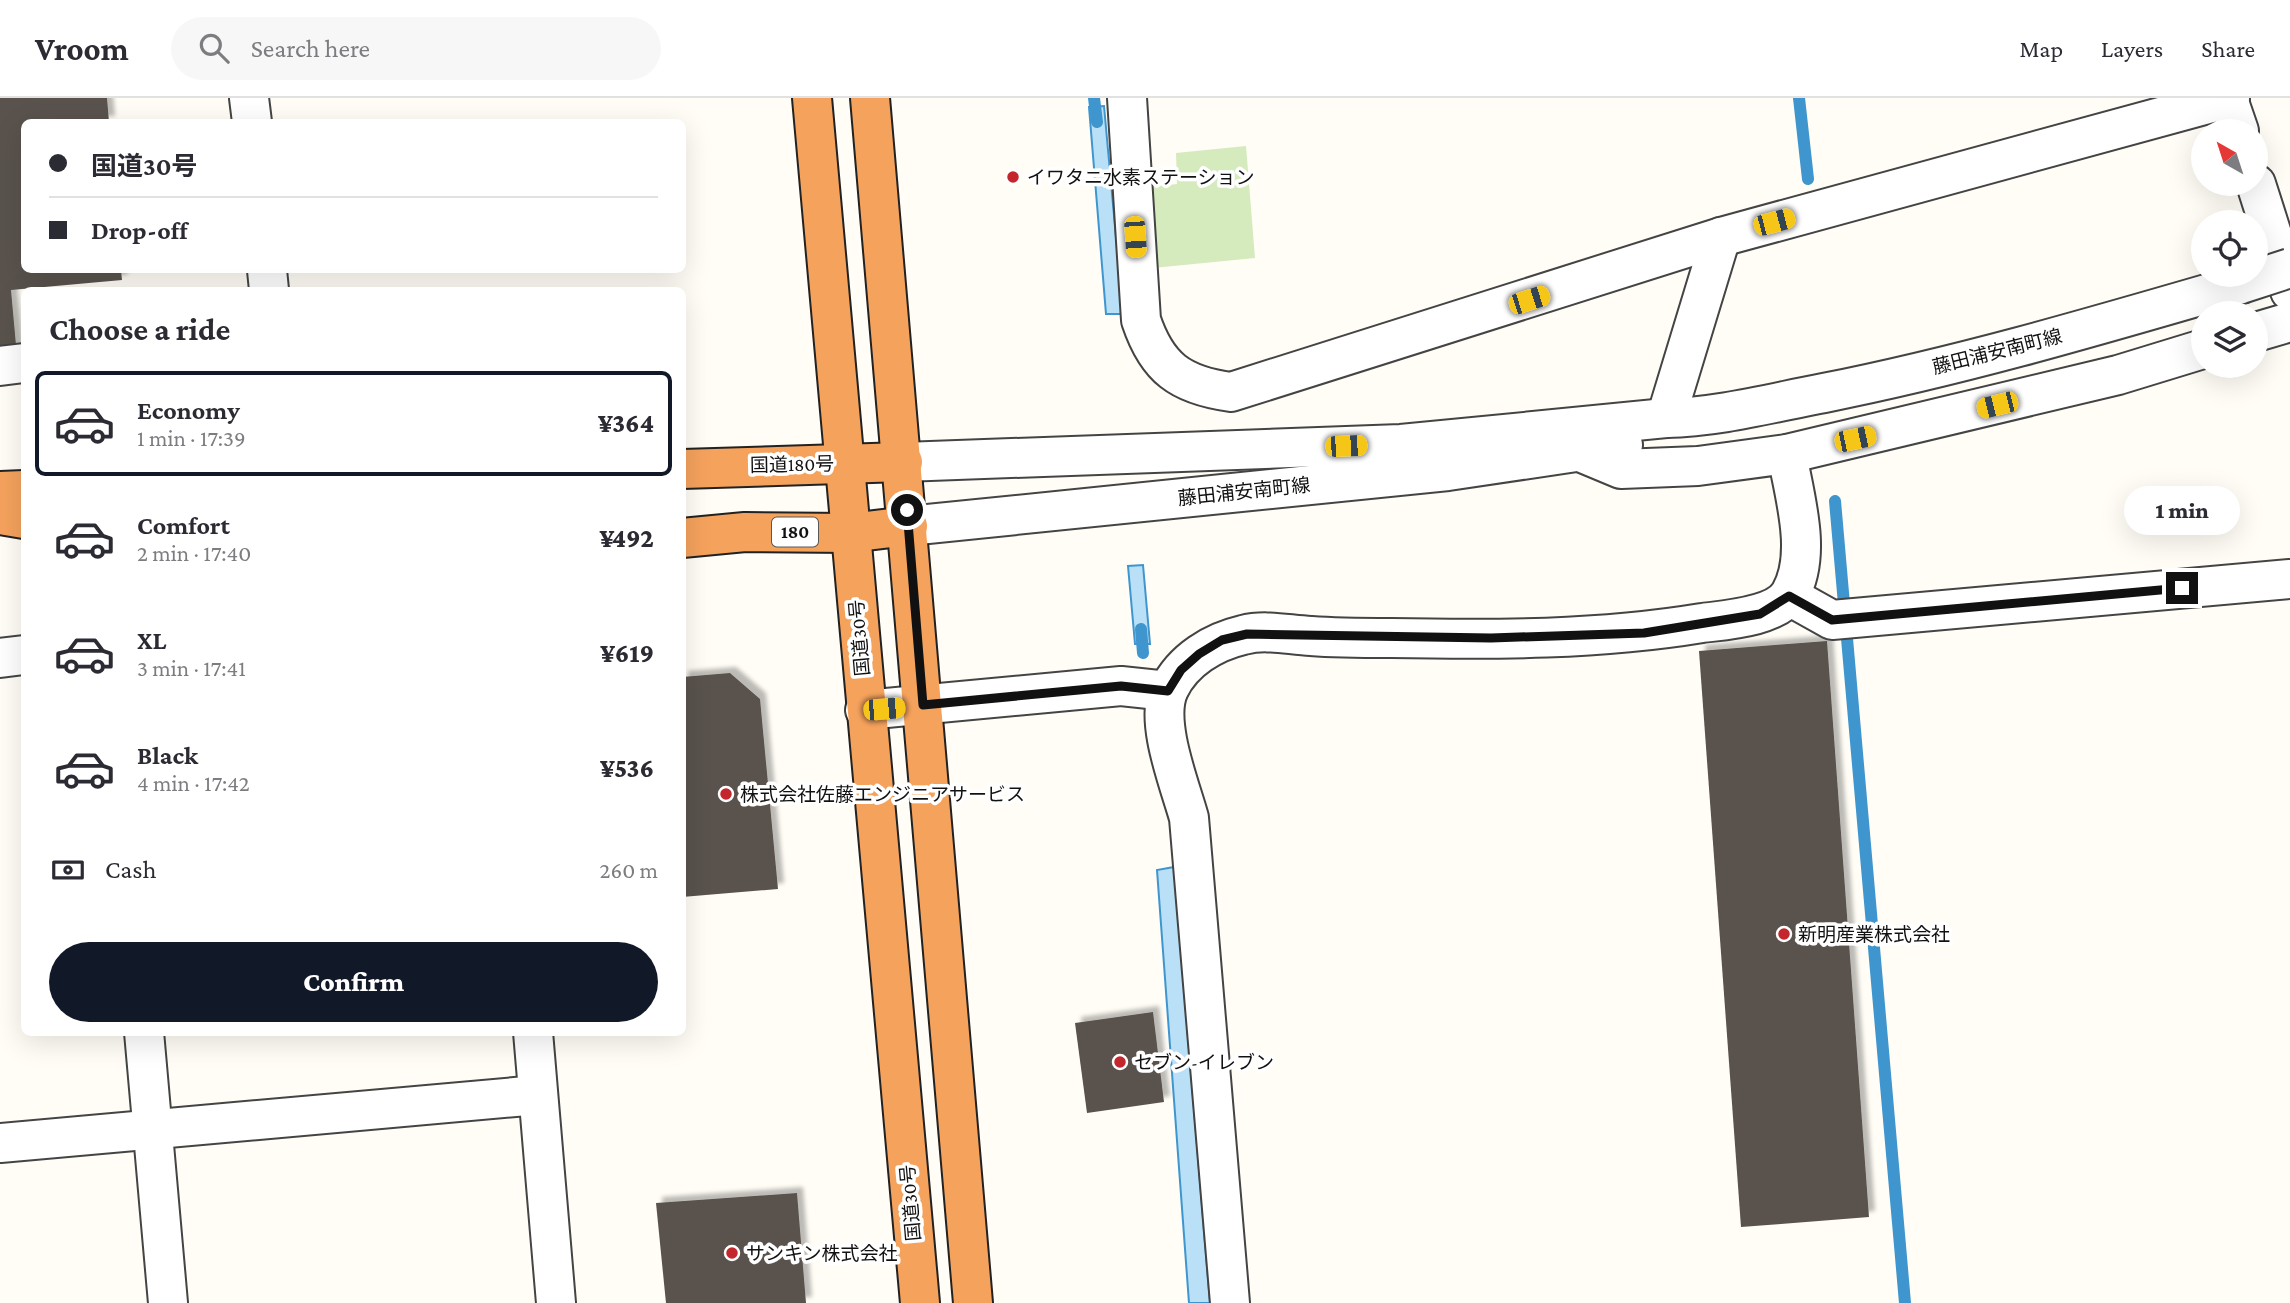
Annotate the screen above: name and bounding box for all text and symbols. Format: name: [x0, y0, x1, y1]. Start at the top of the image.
search box: [171, 17, 661, 80]
icon: search: [195, 29, 233, 67]
text: Vroom: [35, 30, 129, 67]
text: Search here: [251, 34, 370, 63]
text: Map: [2019, 35, 2063, 62]
text: Layers: [2101, 35, 2163, 62]
text: Share: [2201, 35, 2255, 62]
north arrow: [2191, 119, 2268, 196]
map controls: [2191, 119, 2268, 378]
text: 国道30号: [91, 152, 198, 181]
place label: イワタニ水素ステーション: [1027, 167, 1255, 188]
marker: イワタニ水素ステーション: [1005, 169, 1021, 185]
car: [1751, 206, 1798, 238]
button: locate: [2191, 210, 2268, 287]
car: [1124, 215, 1147, 259]
text: Drop-off: [91, 216, 188, 245]
car: [1506, 284, 1553, 316]
button: layers: [2191, 301, 2268, 378]
text: Choose a ride: [49, 311, 230, 347]
street label: 藤田浦安南町線: [1930, 325, 2064, 378]
car: [1975, 390, 2020, 420]
icon: car: [53, 392, 116, 455]
text: Economy: [137, 396, 240, 425]
text: ¥364: [598, 409, 654, 438]
car: [1833, 424, 1878, 454]
text: 1 min · 17:39: [137, 425, 246, 451]
car: [1325, 435, 1368, 457]
street label: 国道180号: [750, 453, 834, 476]
street label: 藤田浦安南町線: [1177, 474, 1311, 509]
callout: 1 min: [2124, 486, 2240, 536]
route start: [891, 494, 923, 526]
text: 1 min: [2155, 497, 2209, 523]
icon: car: [53, 507, 116, 570]
text: Comfort: [137, 511, 230, 540]
road number: 180: [772, 518, 818, 546]
text: ¥492: [599, 524, 654, 553]
text: 2 min · 17:40: [137, 540, 251, 566]
route end: [2166, 572, 2198, 604]
street label: 国道30号: [846, 599, 873, 677]
icon: car: [53, 622, 116, 685]
text: XL: [137, 626, 166, 655]
text: ¥619: [600, 639, 654, 668]
text: 3 min · 17:41: [137, 655, 246, 681]
car: [863, 697, 906, 721]
icon: car: [53, 737, 116, 800]
text: Black: [137, 741, 198, 770]
text: ¥536: [600, 754, 654, 783]
text: 4 min · 17:42: [137, 770, 250, 796]
place label: 株式会社佐藤エンジニアサービス: [740, 784, 1025, 805]
marker: 株式会社佐藤エンジニアサービス: [718, 786, 734, 802]
icon: cash: [49, 851, 87, 889]
text: Cash: [105, 855, 156, 884]
text: 260 m: [600, 857, 658, 883]
place label: 新明産業株式会社: [1798, 924, 1950, 945]
marker: 新明産業株式会社: [1776, 926, 1792, 942]
button: Confirm: [49, 942, 658, 1022]
place label: セブン-イレブン: [1134, 1052, 1274, 1073]
marker: セブン-イレブン: [1112, 1054, 1128, 1070]
street label: 国道30号: [897, 1164, 924, 1242]
place label: サンキン株式会社: [746, 1243, 897, 1264]
marker: サンキン株式会社: [724, 1245, 740, 1261]

